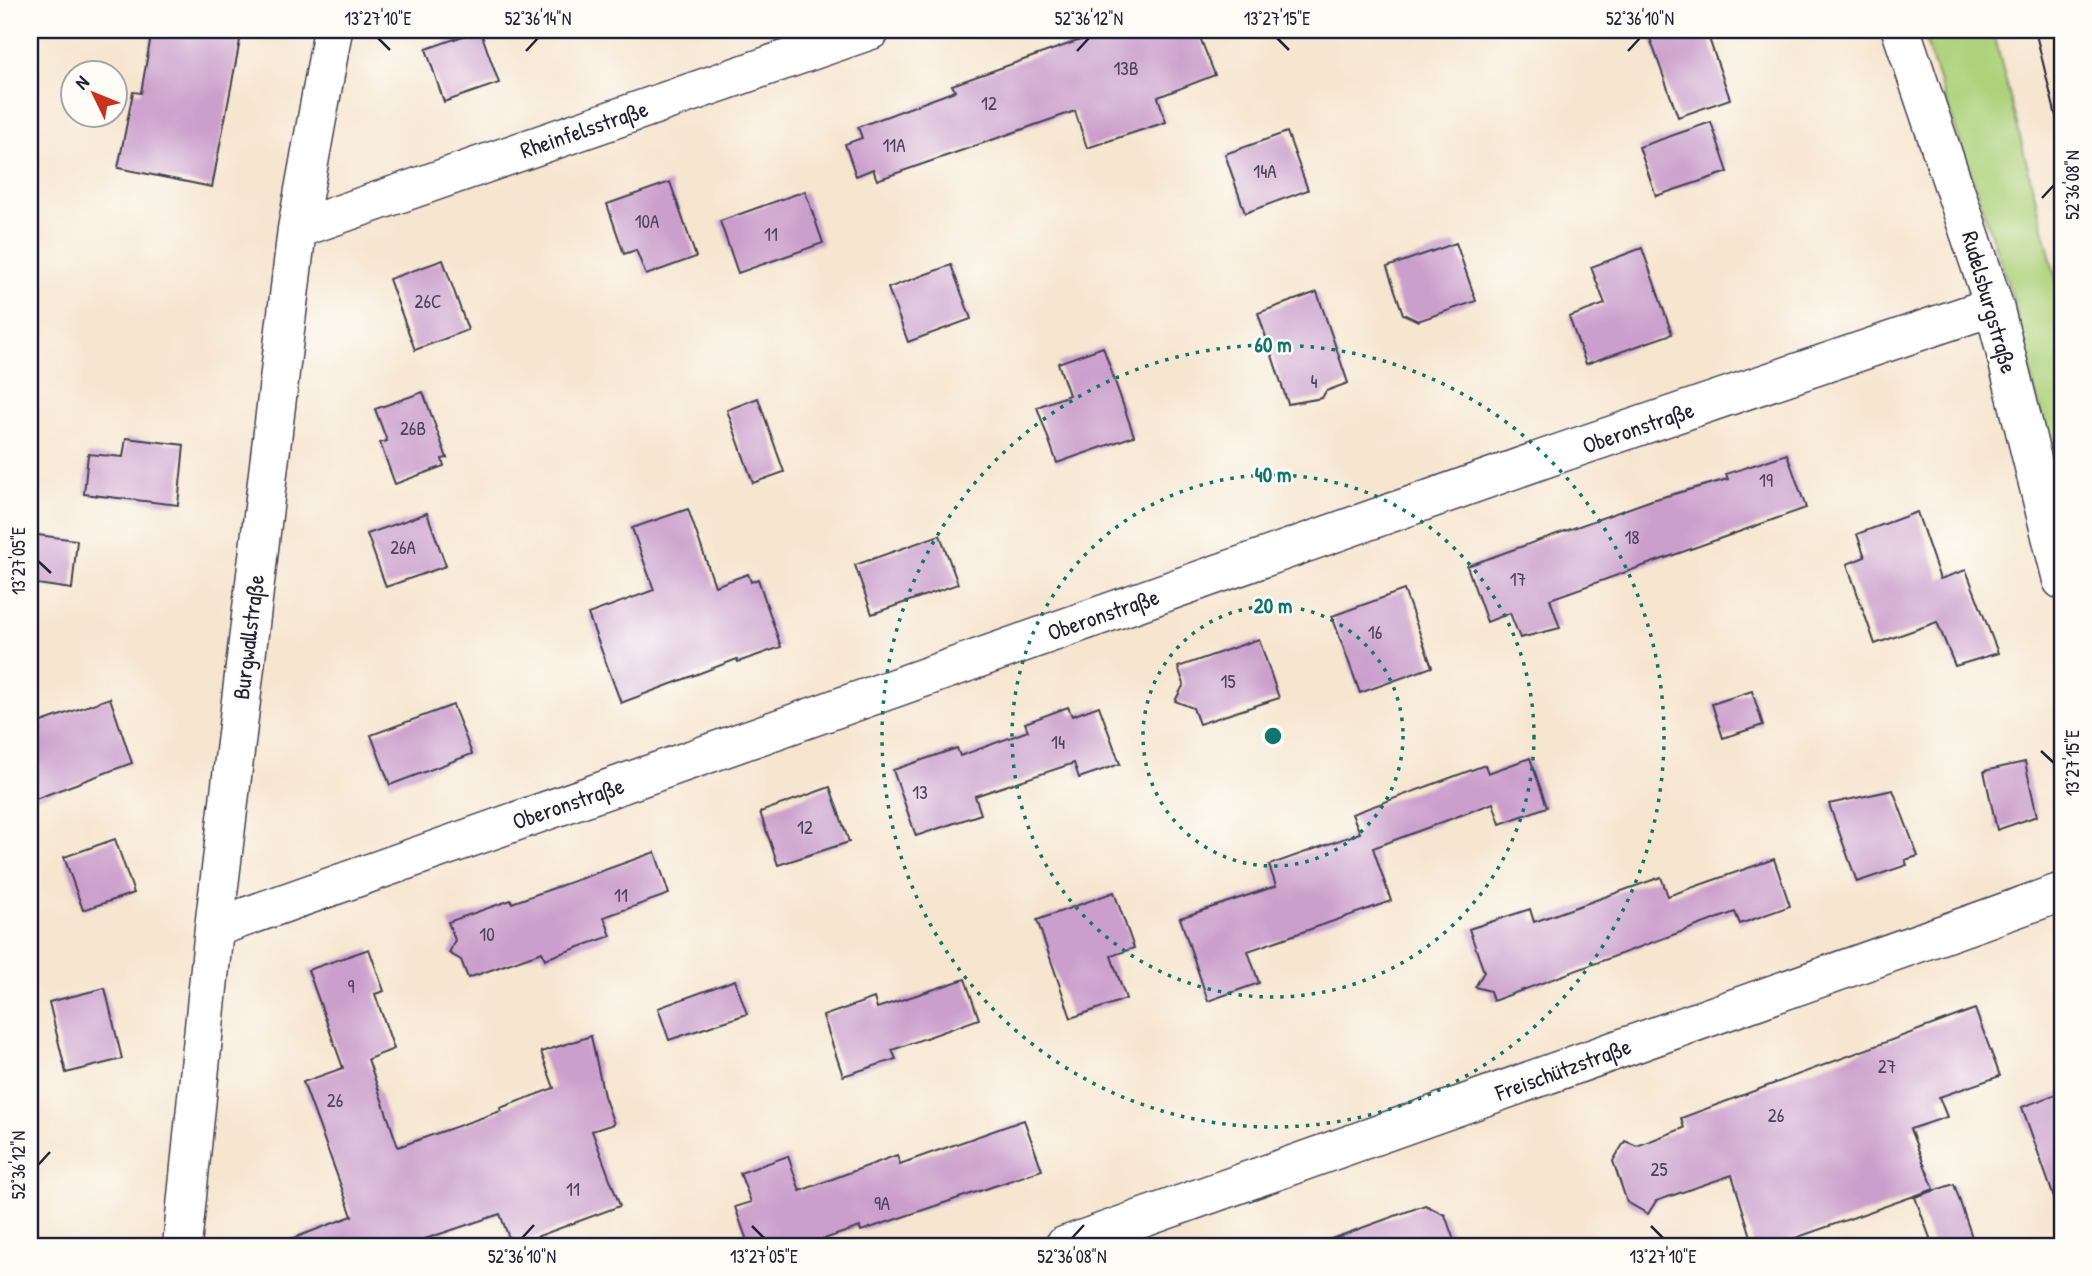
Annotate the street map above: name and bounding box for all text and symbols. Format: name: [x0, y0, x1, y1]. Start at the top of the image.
text: 13°27'10"E: [344, 6, 412, 31]
text: 52°36'14"N: [505, 6, 571, 31]
text: 52°36'12"N: [1055, 6, 1123, 31]
text: 13°27'15"E: [1244, 6, 1310, 31]
text: 52°36'10"N: [1606, 6, 1674, 31]
house number: 13B: [1113, 55, 1139, 81]
north arrow: [60, 60, 130, 130]
text: N: [69, 70, 95, 95]
house number: 12: [981, 90, 997, 116]
street label: Rheinfelsstraße: [516, 93, 652, 165]
house number: 11A: [882, 132, 906, 158]
text: 52°36'08"N: [2060, 150, 2085, 220]
house number: 14A: [1253, 158, 1277, 184]
house number: 10A: [635, 208, 659, 234]
house number: 11: [764, 221, 778, 247]
street label: Rudelsburgstraße: [1955, 227, 2025, 377]
house number: 26C: [415, 288, 441, 314]
text: 60 m: [1255, 330, 1291, 359]
house number: 4: [1310, 368, 1318, 394]
street label: Oberonstraße: [1578, 393, 1698, 461]
house number: 26B: [400, 415, 426, 441]
text: 40 m: [1255, 460, 1291, 489]
house number: 19: [1759, 467, 1773, 493]
house number: 18: [1624, 524, 1640, 550]
text: 13°27'05"E: [6, 527, 31, 595]
house number: 26A: [390, 534, 416, 560]
house number: 17: [1510, 566, 1526, 592]
street label: Burgwallstraße: [225, 573, 271, 701]
street label: Oberonstraße: [1043, 580, 1163, 648]
text: 20 m: [1254, 591, 1292, 620]
house number: 16: [1368, 619, 1382, 645]
house number: 15: [1221, 668, 1235, 694]
centre of rings: [1261, 724, 1285, 748]
house number: 14: [1051, 729, 1065, 755]
text: 13°27'15"E: [2060, 730, 2085, 796]
street label: Oberonstraße: [508, 769, 628, 837]
house number: 13: [912, 779, 928, 805]
house number: 12: [797, 814, 813, 840]
house number: 11: [614, 882, 628, 908]
house number: 10: [479, 921, 495, 947]
house number: 9: [348, 973, 355, 999]
street label: Freischützstraße: [1490, 1030, 1635, 1108]
house number: 27: [1878, 1053, 1896, 1079]
house number: 26: [327, 1087, 343, 1113]
house number: 26: [1768, 1102, 1784, 1128]
text: 52°36'12"N: [6, 1131, 31, 1199]
house number: 25: [1651, 1156, 1667, 1182]
house number: 11: [566, 1176, 580, 1202]
house number: 9A: [874, 1190, 890, 1216]
text: 52°36'10"N: [488, 1244, 556, 1269]
text: 13°27'05"E: [730, 1244, 798, 1269]
text: 52°36'08"N: [1037, 1244, 1107, 1269]
text: 13°27'10"E: [1629, 1244, 1697, 1269]

